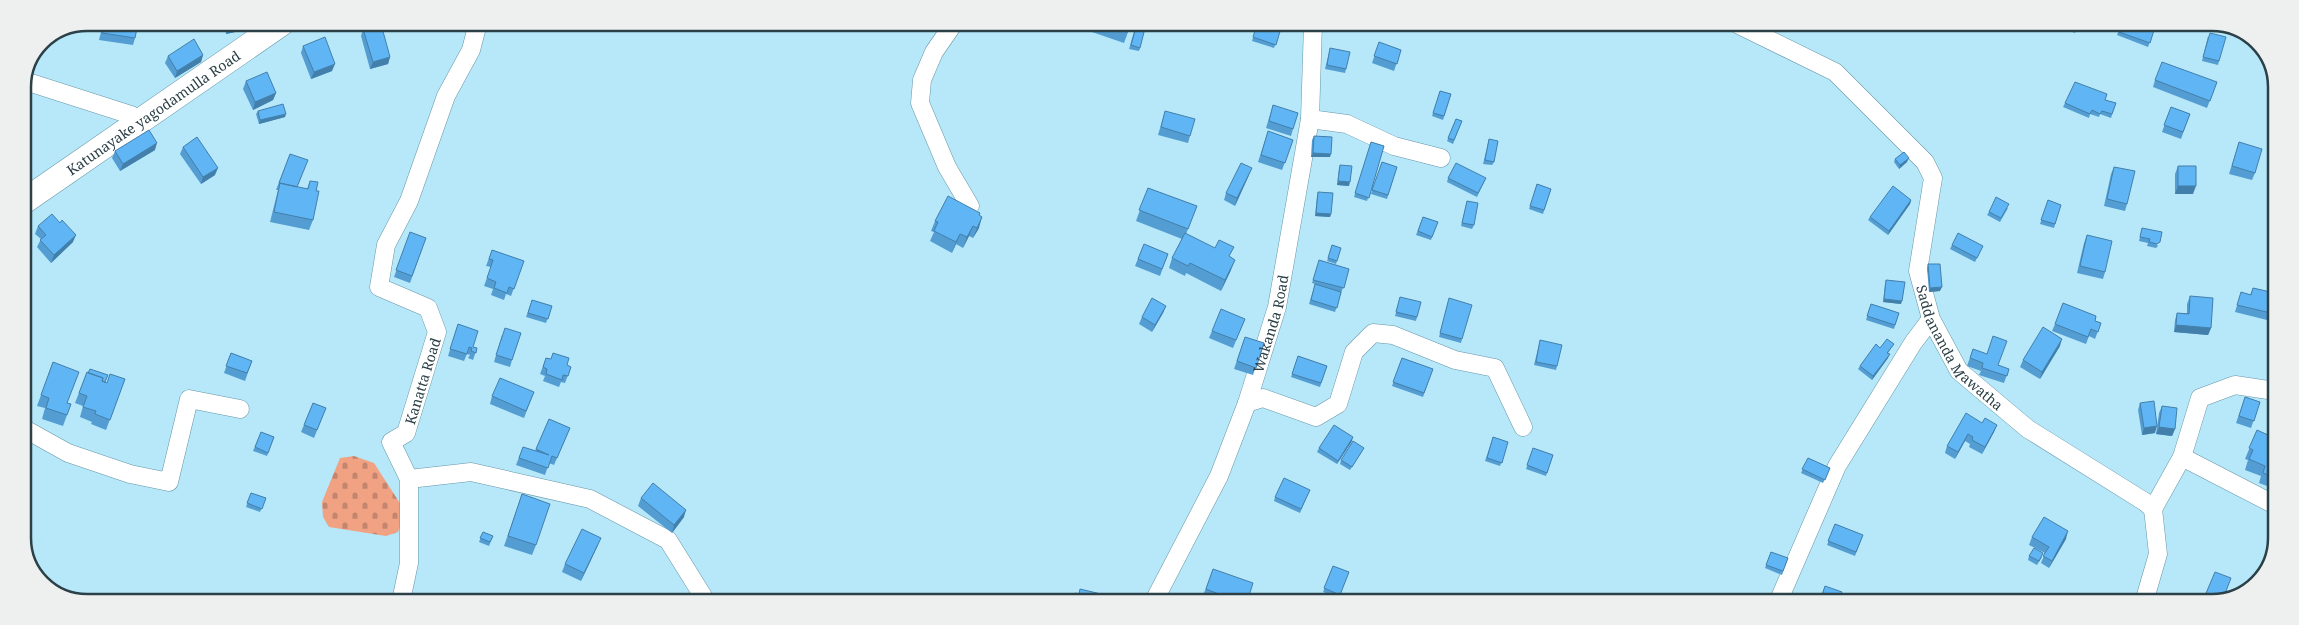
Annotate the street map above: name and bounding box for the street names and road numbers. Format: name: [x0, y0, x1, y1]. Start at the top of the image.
street label: Katunayake yagodamulla Road: [62, 45, 244, 179]
street label: Wakanda Road: [1248, 273, 1292, 375]
street label: Saddananda Mawatha: [1913, 283, 2008, 414]
street label: Kanatta Road: [400, 335, 444, 427]

